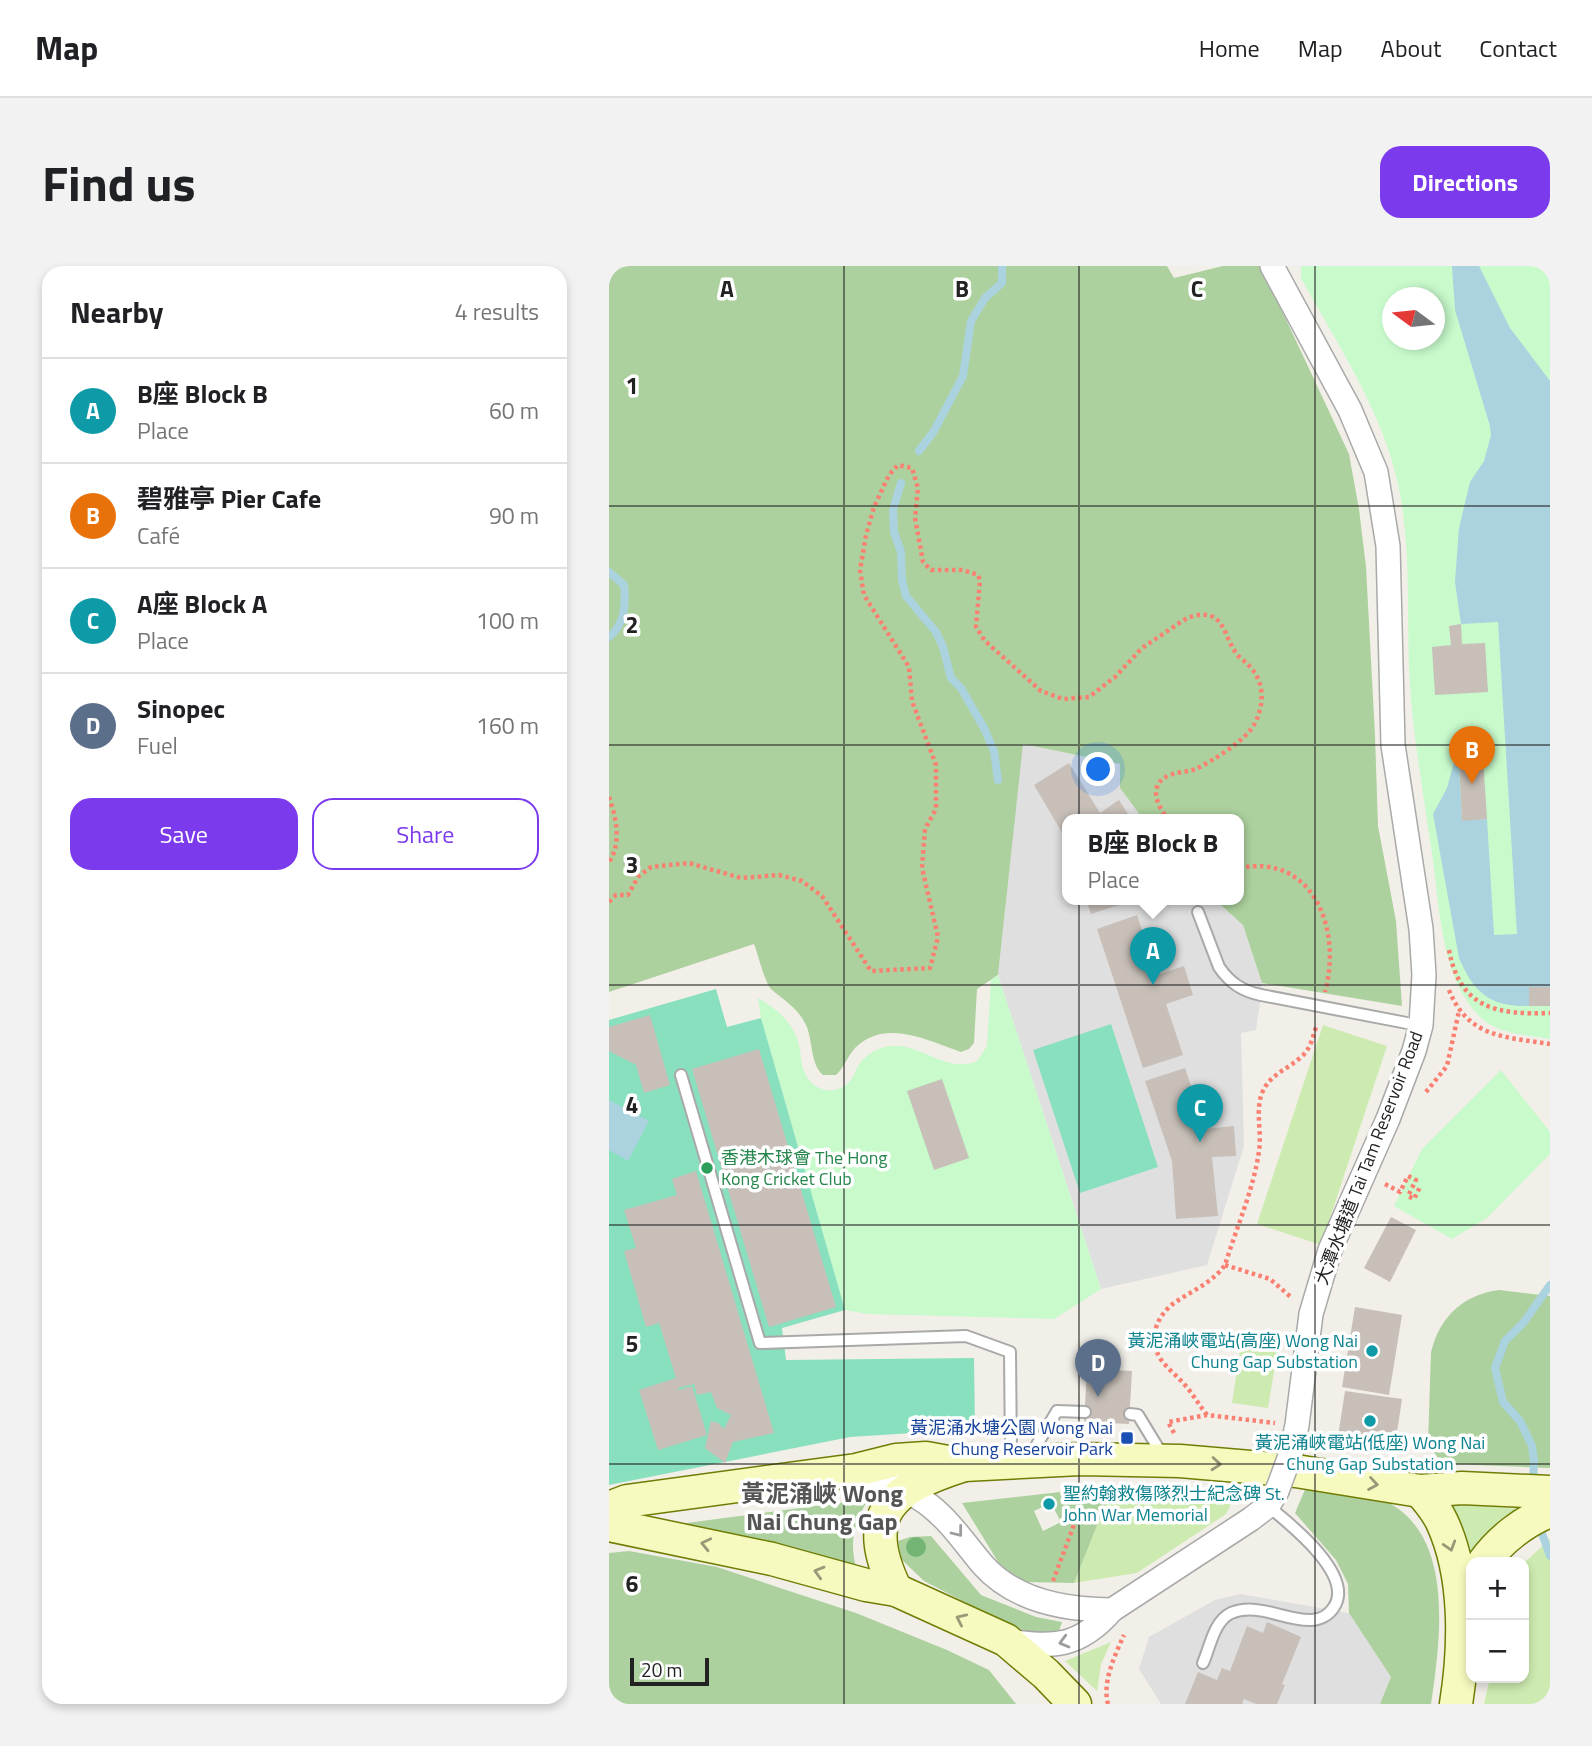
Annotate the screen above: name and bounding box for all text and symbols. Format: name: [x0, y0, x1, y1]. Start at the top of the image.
text: Map: [35, 23, 98, 73]
text: Home: [1199, 30, 1260, 66]
text: Map: [1298, 30, 1343, 66]
text: About: [1381, 30, 1441, 66]
text: Contact: [1479, 30, 1557, 66]
text: Find us: [42, 145, 196, 220]
button: Directions: [1380, 146, 1550, 218]
text: A: [720, 271, 734, 306]
text: B: [955, 271, 969, 306]
text: C: [1191, 271, 1203, 306]
north arrow: [1382, 287, 1445, 350]
text: Nearby: [70, 289, 163, 335]
text: 4 results: [455, 294, 539, 329]
text: 1: [626, 368, 638, 403]
text: B座 Block B: [137, 374, 268, 413]
text: A: [86, 393, 100, 428]
text: 60 m: [489, 393, 539, 428]
text: Place: [137, 413, 189, 448]
text: 碧雅亭 Pier Cafe: [137, 479, 321, 518]
text: B: [86, 498, 100, 533]
text: 90 m: [489, 498, 539, 533]
text: Café: [137, 518, 180, 553]
text: A座 Block A: [137, 584, 267, 623]
text: C: [87, 603, 99, 638]
text: 100 m: [476, 603, 539, 638]
text: 2: [626, 607, 638, 642]
text: Place: [137, 623, 189, 658]
text: Sinopec: [137, 689, 225, 728]
text: D: [86, 708, 100, 743]
text: 160 m: [476, 708, 539, 743]
pin: B: [1449, 726, 1495, 784]
text: Fuel: [137, 728, 178, 763]
your location: [1081, 752, 1115, 786]
button: Save: [70, 798, 298, 870]
button: Share: [312, 798, 539, 870]
popup: [1062, 814, 1244, 905]
text: B座 Block B: [1088, 823, 1218, 862]
text: 3: [626, 847, 638, 882]
text: Place: [1088, 862, 1140, 897]
pin: A: [1130, 927, 1176, 985]
street label: 大潭水塘道 Tai Tam Reservoir Road: [1308, 1027, 1429, 1288]
pin: C: [1177, 1084, 1223, 1142]
text: 4: [626, 1087, 638, 1122]
place label: 香港木球會 The Hong Kong Cricket Club: [721, 1144, 888, 1192]
marker: 香港木球會 The Hong Kong Cricket Club: [699, 1160, 715, 1176]
text: 5: [626, 1326, 638, 1361]
place label: 黃泥涌峽電站(高座) Wong Nai Chung Gap Substation: [1127, 1327, 1358, 1375]
pin: D: [1075, 1339, 1121, 1397]
marker: 黃泥涌峽電站(高座) Wong Nai Chung Gap Substation: [1364, 1343, 1380, 1359]
marker: 黃泥涌峽電站(低座) Wong Nai Chung Gap Substation: [1362, 1413, 1378, 1429]
place label: 黃泥涌水塘公園 Wong Nai Chung Reservoir Park: [910, 1414, 1113, 1462]
place label: 黃泥涌峽電站(低座) Wong Nai Chung Gap Substation: [1255, 1429, 1485, 1477]
marker: 黃泥涌水塘公園 Wong Nai Chung Reservoir Park: [1119, 1430, 1135, 1446]
one-way arrow: [1210, 1456, 1221, 1471]
district label: 黃泥涌峽 Wong Nai Chung Gap: [741, 1475, 903, 1539]
one-way arrow: [1367, 1476, 1379, 1491]
place label: 聖約翰救傷隊烈士紀念碑 St. John War Memorial: [1063, 1480, 1285, 1528]
marker: 聖約翰救傷隊烈士紀念碑 St. John War Memorial: [1041, 1496, 1057, 1512]
one-way arrow: [949, 1525, 962, 1537]
one-way arrow: [700, 1538, 712, 1552]
one-way arrow: [1442, 1539, 1456, 1552]
map controls: [1466, 1557, 1529, 1683]
button: +: [1466, 1557, 1529, 1620]
text: 6: [626, 1566, 639, 1601]
one-way arrow: [813, 1566, 825, 1580]
one-way arrow: [956, 1613, 968, 1627]
button: −: [1466, 1620, 1529, 1683]
one-way arrow: [1058, 1634, 1070, 1648]
scale bar: [630, 1655, 709, 1687]
text: 20 m: [641, 1655, 682, 1684]

